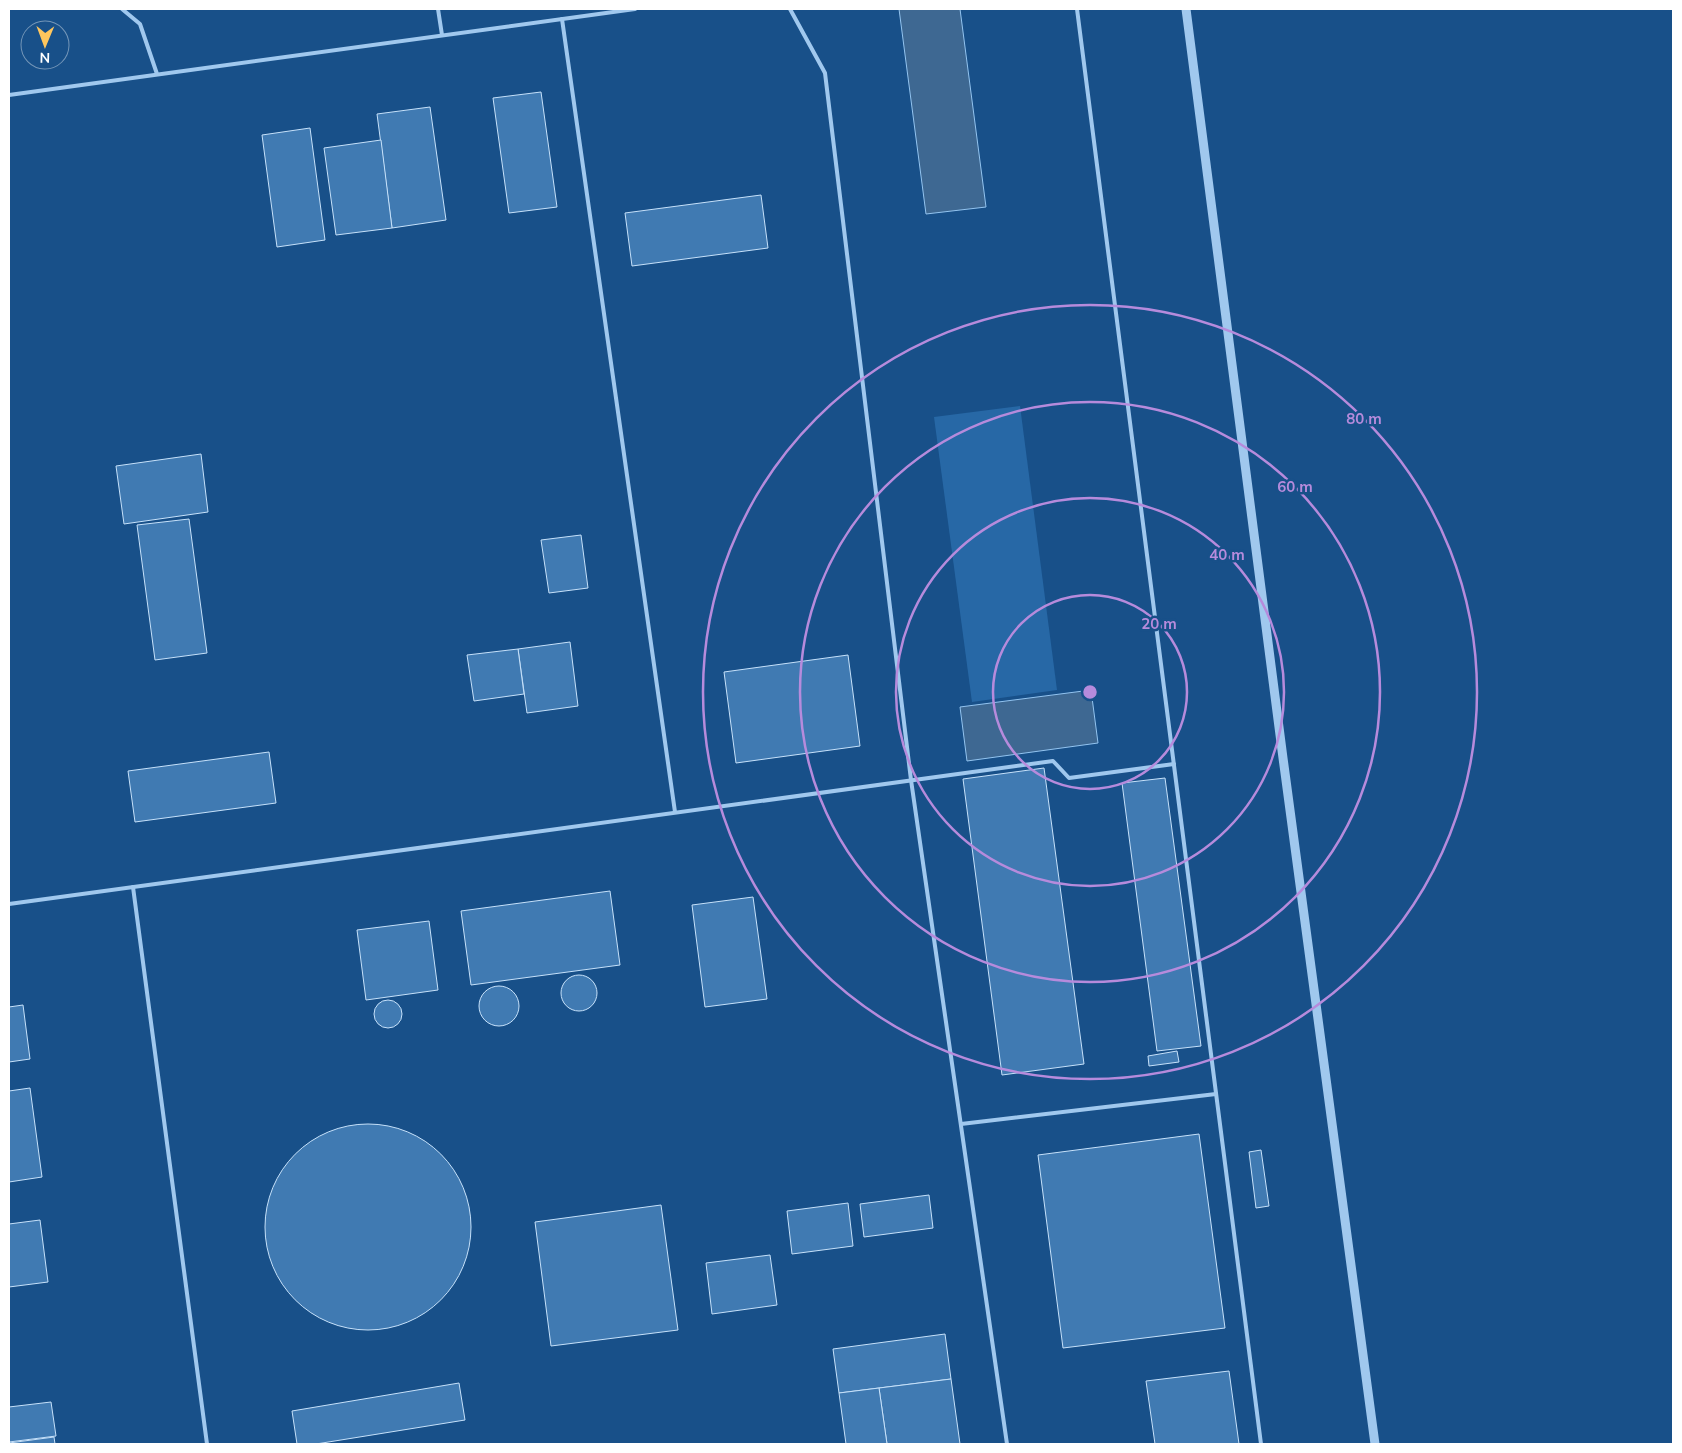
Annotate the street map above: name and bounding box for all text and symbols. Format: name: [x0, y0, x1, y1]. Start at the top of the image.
north arrow: [20, 20, 70, 70]
text: N: [39, 49, 50, 67]
text: 80 m: [1346, 409, 1382, 428]
text: 60 m: [1277, 477, 1313, 496]
text: 40 m: [1209, 545, 1245, 564]
text: 20 m: [1141, 614, 1177, 633]
centre of rings: [1081, 683, 1099, 701]

